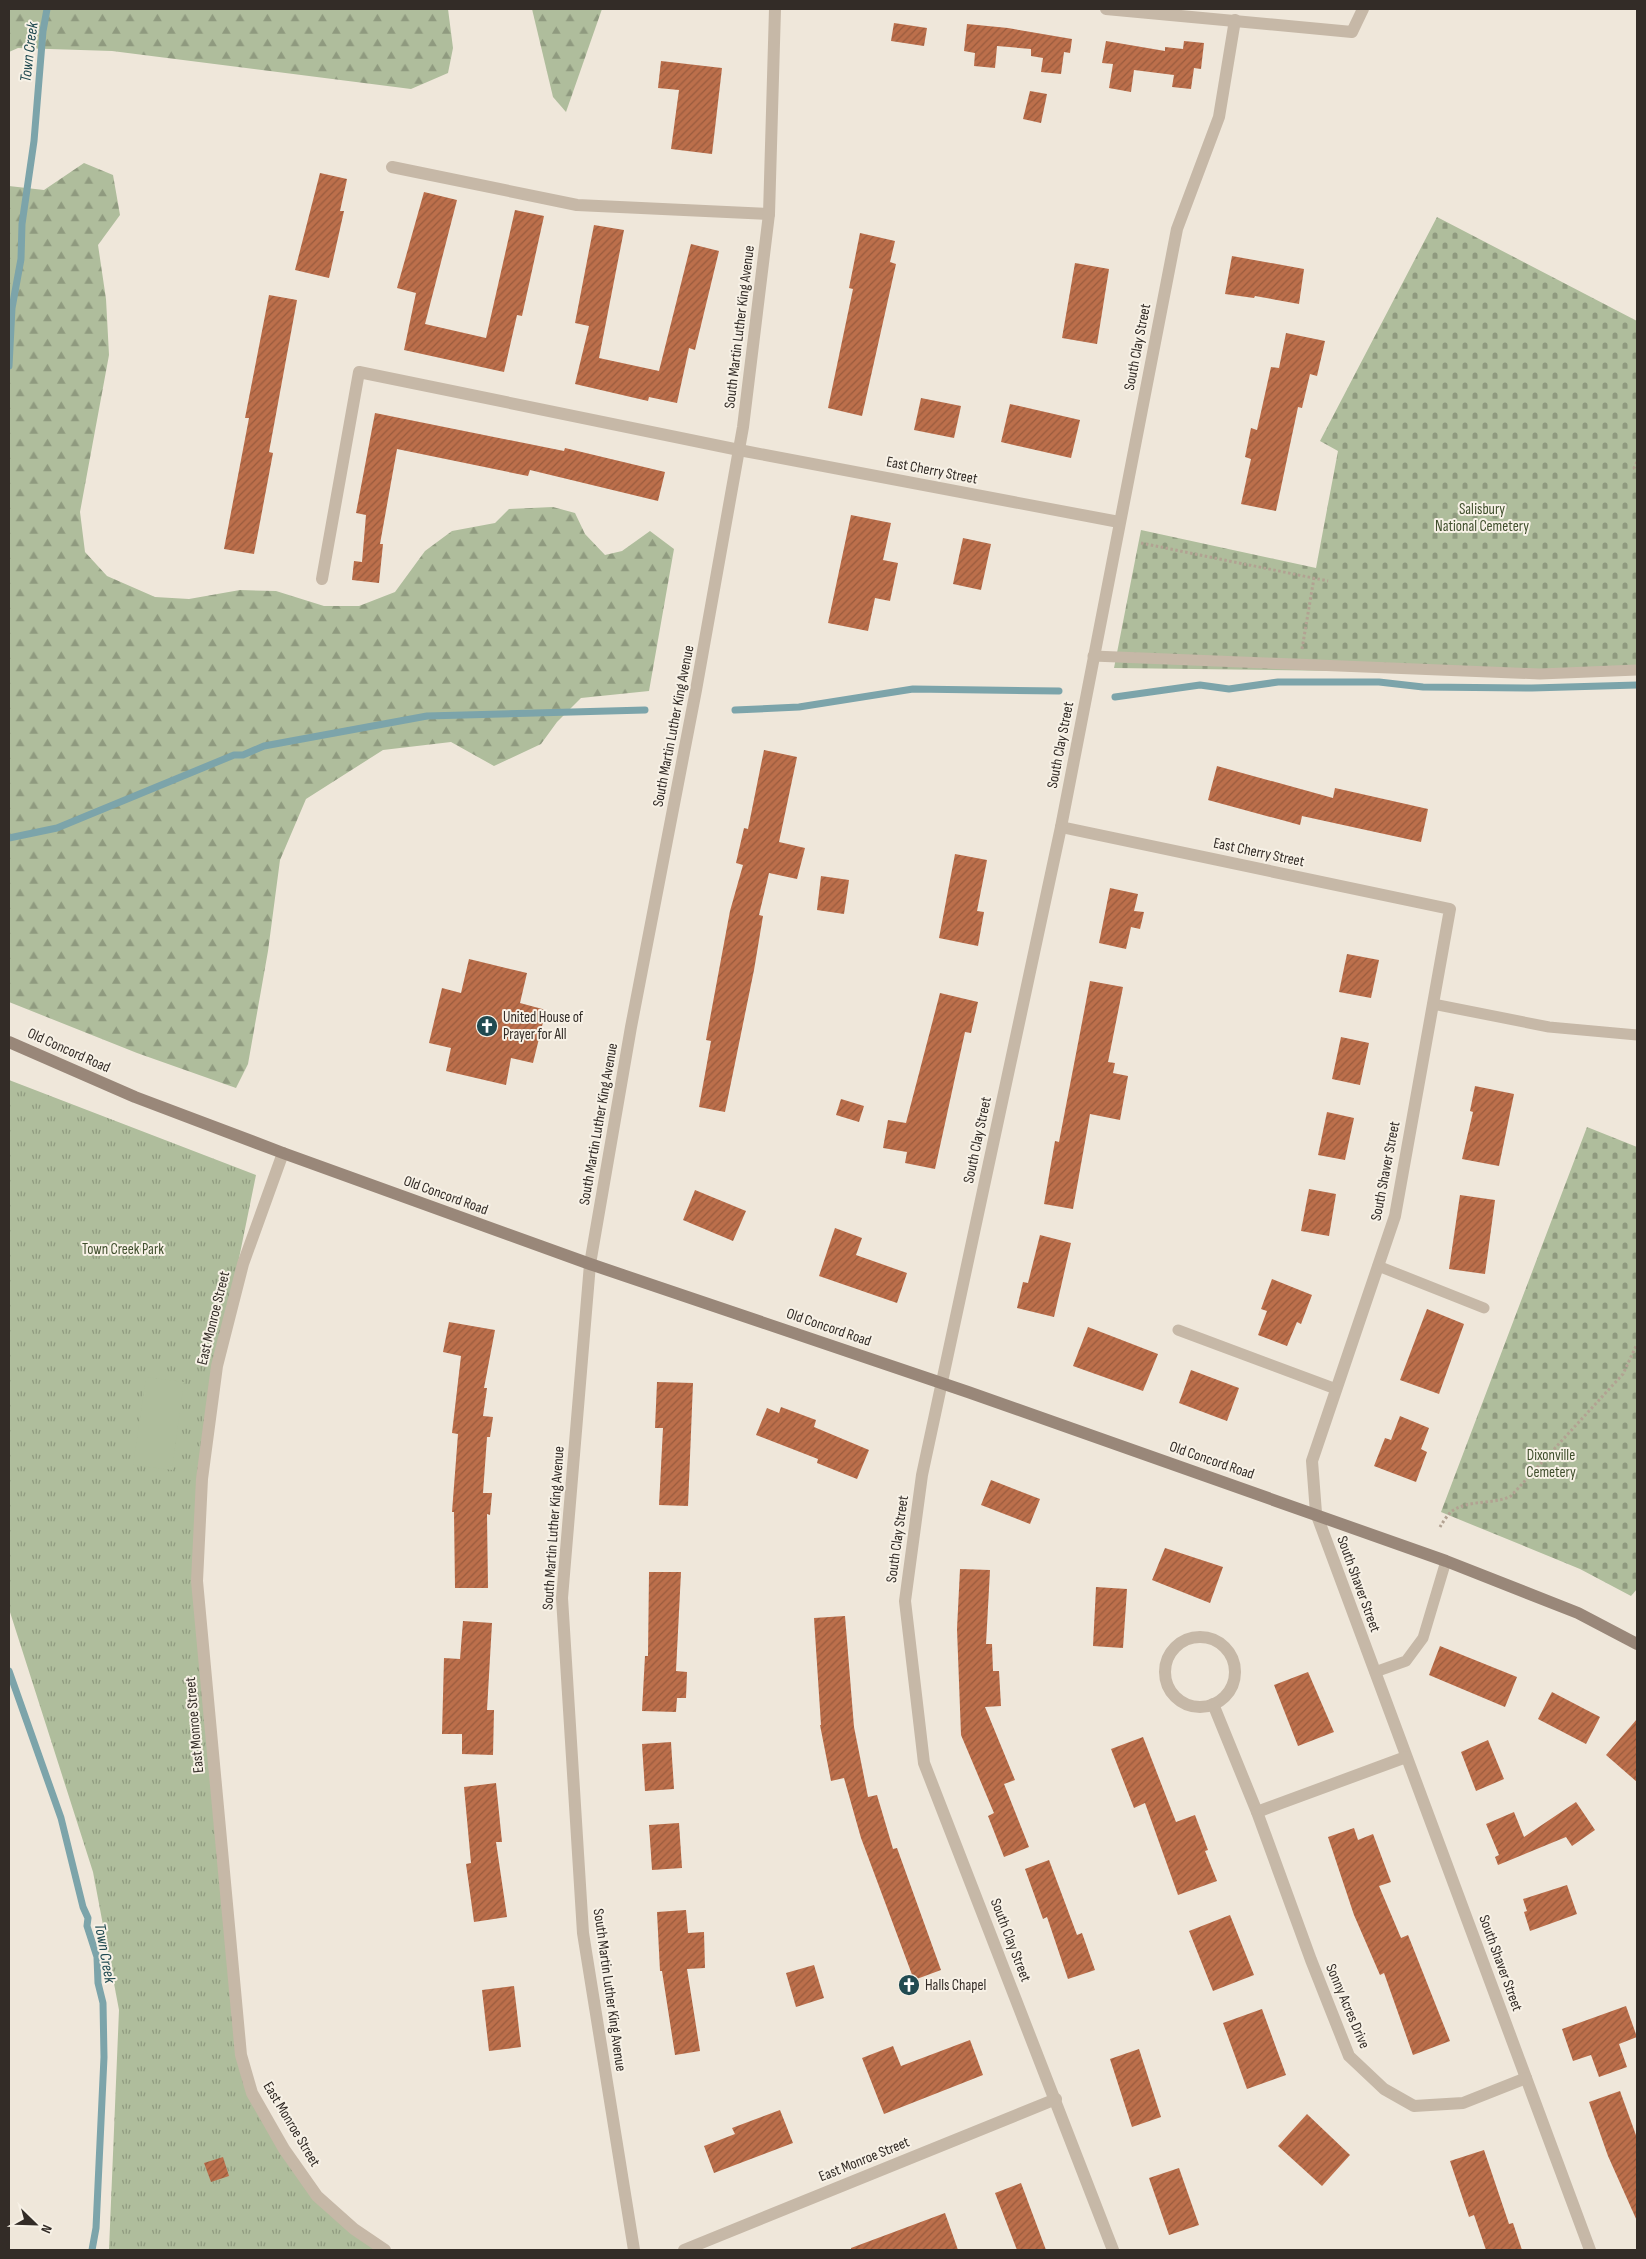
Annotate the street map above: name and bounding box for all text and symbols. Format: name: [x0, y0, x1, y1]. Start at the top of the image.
water label: Town Creek: [16, 20, 43, 83]
street label: South Martin Luther King Avenue: [720, 244, 759, 410]
street label: South Clay Street: [1120, 302, 1155, 392]
street label: East Cherry Street: [885, 452, 979, 489]
park label: Salisbury National Cemetery: [1435, 500, 1529, 536]
street label: South Martin Luther King Avenue: [648, 644, 698, 809]
street label: South Clay Street: [1043, 700, 1078, 790]
street label: East Cherry Street: [1212, 834, 1306, 871]
place label: United House of Prayer for All: [503, 1008, 584, 1044]
church icon: United House of Prayer for All: [475, 1014, 499, 1038]
street label: Old Concord Road: [25, 1024, 113, 1077]
street label: South Martin Luther King Avenue: [575, 1042, 622, 1207]
street label: South Clay Street: [959, 1095, 996, 1185]
street label: South Shaver Street: [1367, 1119, 1405, 1222]
street label: Old Concord Road: [401, 1171, 491, 1220]
park label: Town Creek Park: [82, 1240, 164, 1259]
street label: East Monroe Street: [193, 1269, 234, 1367]
street label: Old Concord Road: [784, 1304, 874, 1351]
street label: Old Concord Road: [1167, 1437, 1257, 1484]
street label: South Martin Luther King Avenue: [538, 1445, 569, 1611]
park label: Dixonville Cemetery: [1526, 1446, 1576, 1482]
street label: South Clay Street: [882, 1494, 913, 1584]
street label: South Shaver Street: [1332, 1534, 1385, 1635]
street label: East Monroe Street: [181, 1676, 208, 1774]
street label: South Clay Street: [986, 1896, 1035, 1985]
street label: South Martin Luther King Avenue: [589, 1907, 630, 2073]
street label: South Shaver Street: [1474, 1913, 1527, 2014]
water label: Town Creek: [90, 1922, 119, 1986]
street label: Sonny Acres Drive: [1321, 1961, 1374, 2051]
church icon: Halls Chapel: [897, 1973, 921, 1997]
place label: Halls Chapel: [925, 1976, 986, 1995]
street label: East Monroe Street: [259, 2078, 325, 2171]
street label: East Monroe Street: [816, 2133, 913, 2186]
north arrow: [10, 2199, 60, 2249]
text: N: [37, 2222, 56, 2236]

